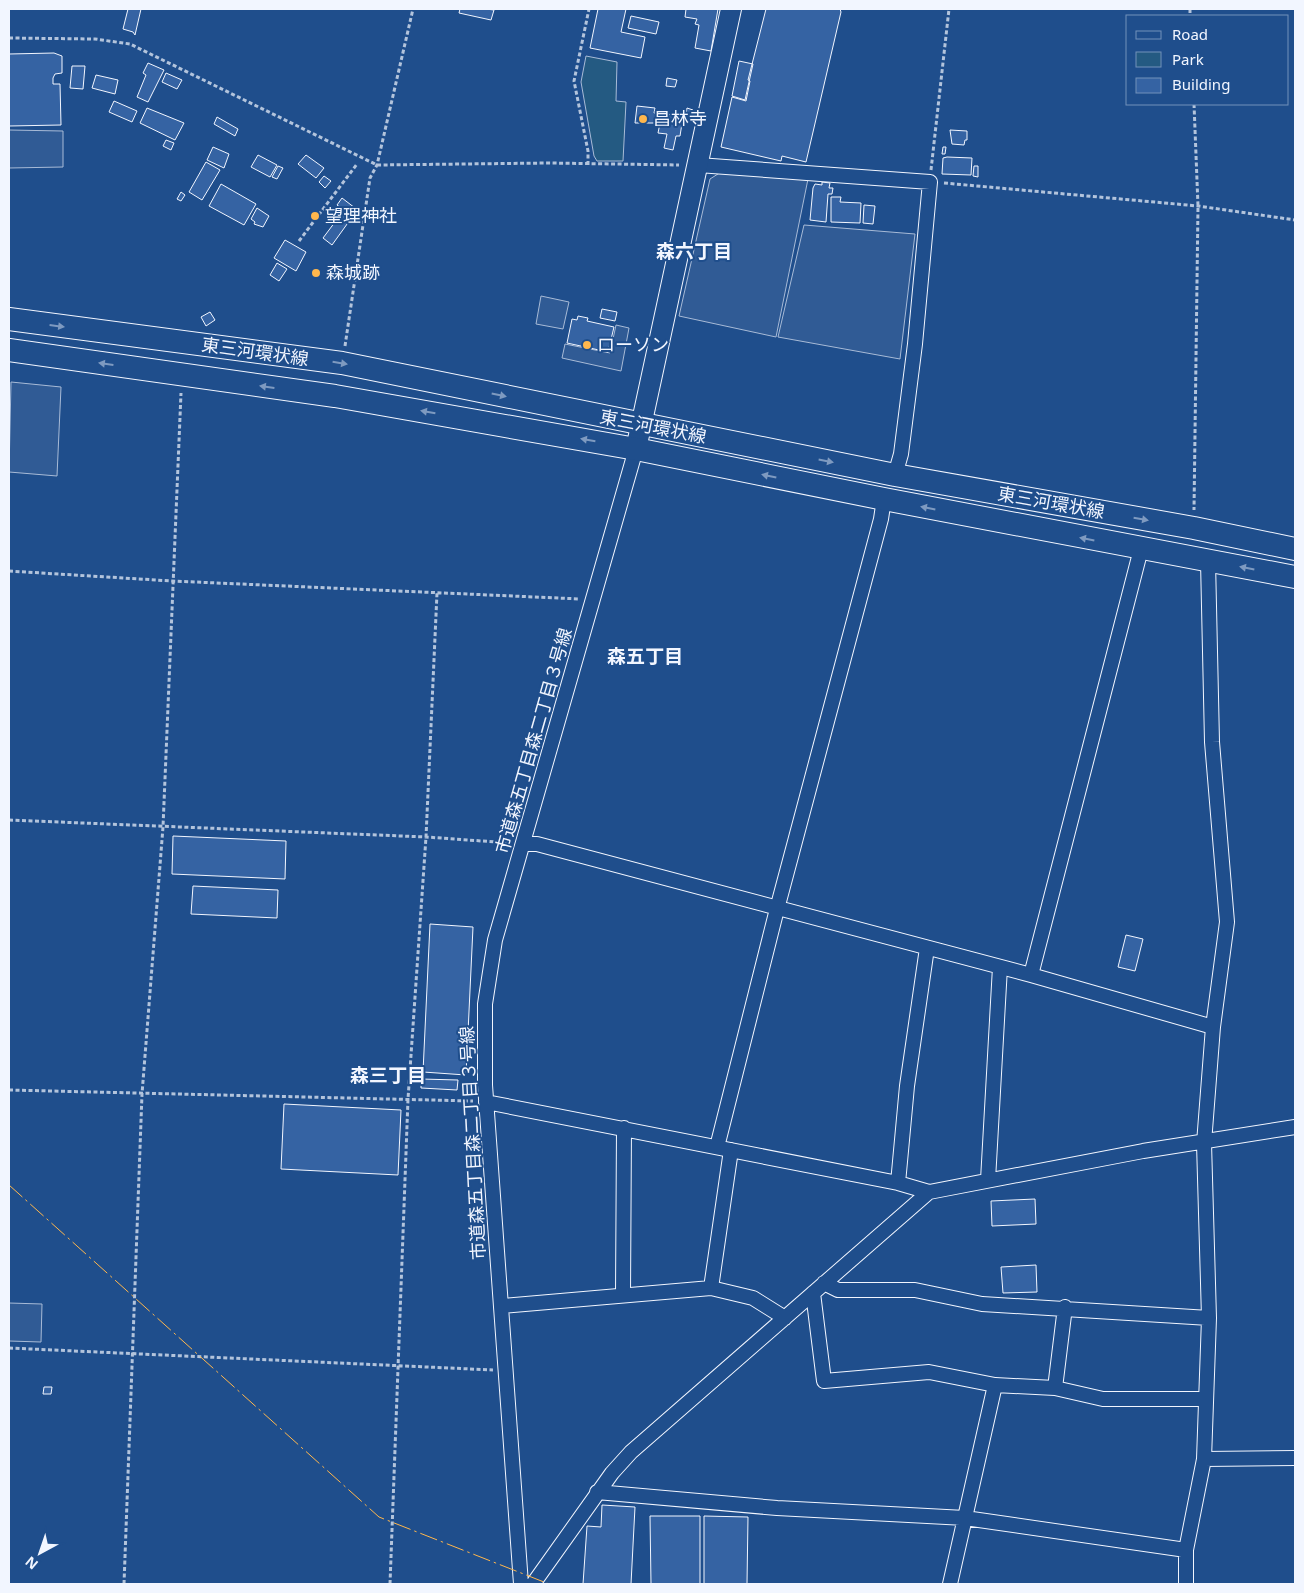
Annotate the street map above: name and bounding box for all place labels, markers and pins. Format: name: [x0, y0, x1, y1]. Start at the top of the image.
place label: 昌林寺: [653, 106, 707, 130]
marker: 昌林寺: [637, 113, 649, 125]
place label: 望理神社: [325, 203, 397, 227]
marker: 望理神社: [309, 210, 321, 222]
place label: 森城跡: [326, 260, 380, 284]
marker: 森城跡: [310, 267, 322, 279]
place label: ローソン: [597, 332, 669, 356]
marker: ローソン: [581, 339, 593, 351]

